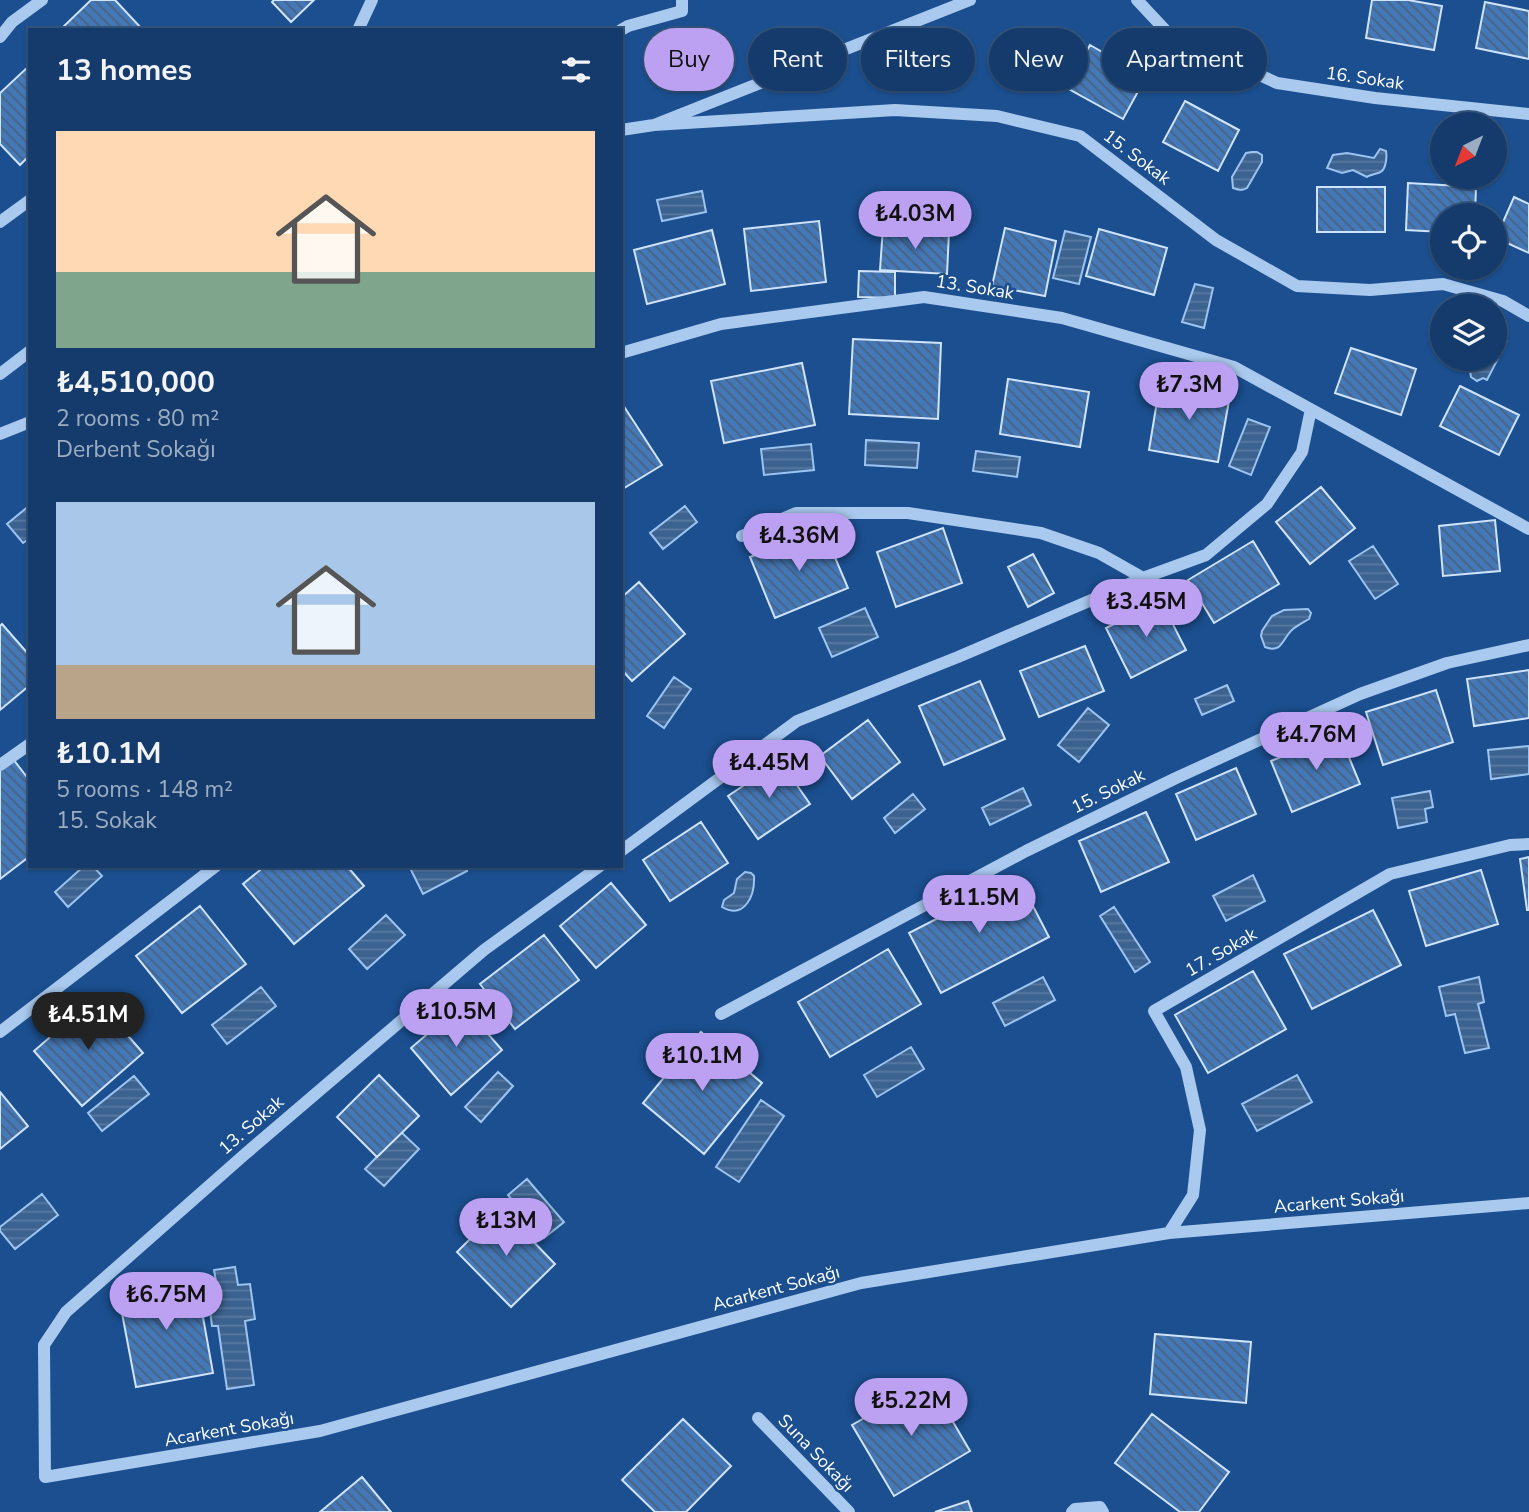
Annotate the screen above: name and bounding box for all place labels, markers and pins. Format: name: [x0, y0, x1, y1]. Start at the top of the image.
pin: ₺4.03M: [858, 191, 972, 251]
pin: ₺7.3M: [1140, 362, 1238, 422]
pin: ₺4.36M: [742, 514, 856, 573]
pin: ₺3.45M: [1089, 580, 1203, 639]
pin: ₺4.76M: [1259, 712, 1373, 772]
pin: ₺4.45M: [712, 740, 826, 800]
pin: ₺11.5M: [922, 876, 1036, 935]
pin: ₺10.5M: [399, 990, 513, 1049]
pin: ₺4.51M: [31, 992, 145, 1052]
pin: ₺10.1M: [645, 1034, 759, 1093]
pin: ₺13M: [465, 1198, 547, 1258]
pin: ₺6.75M: [109, 1272, 223, 1332]
pin: ₺5.22M: [854, 1378, 968, 1438]

